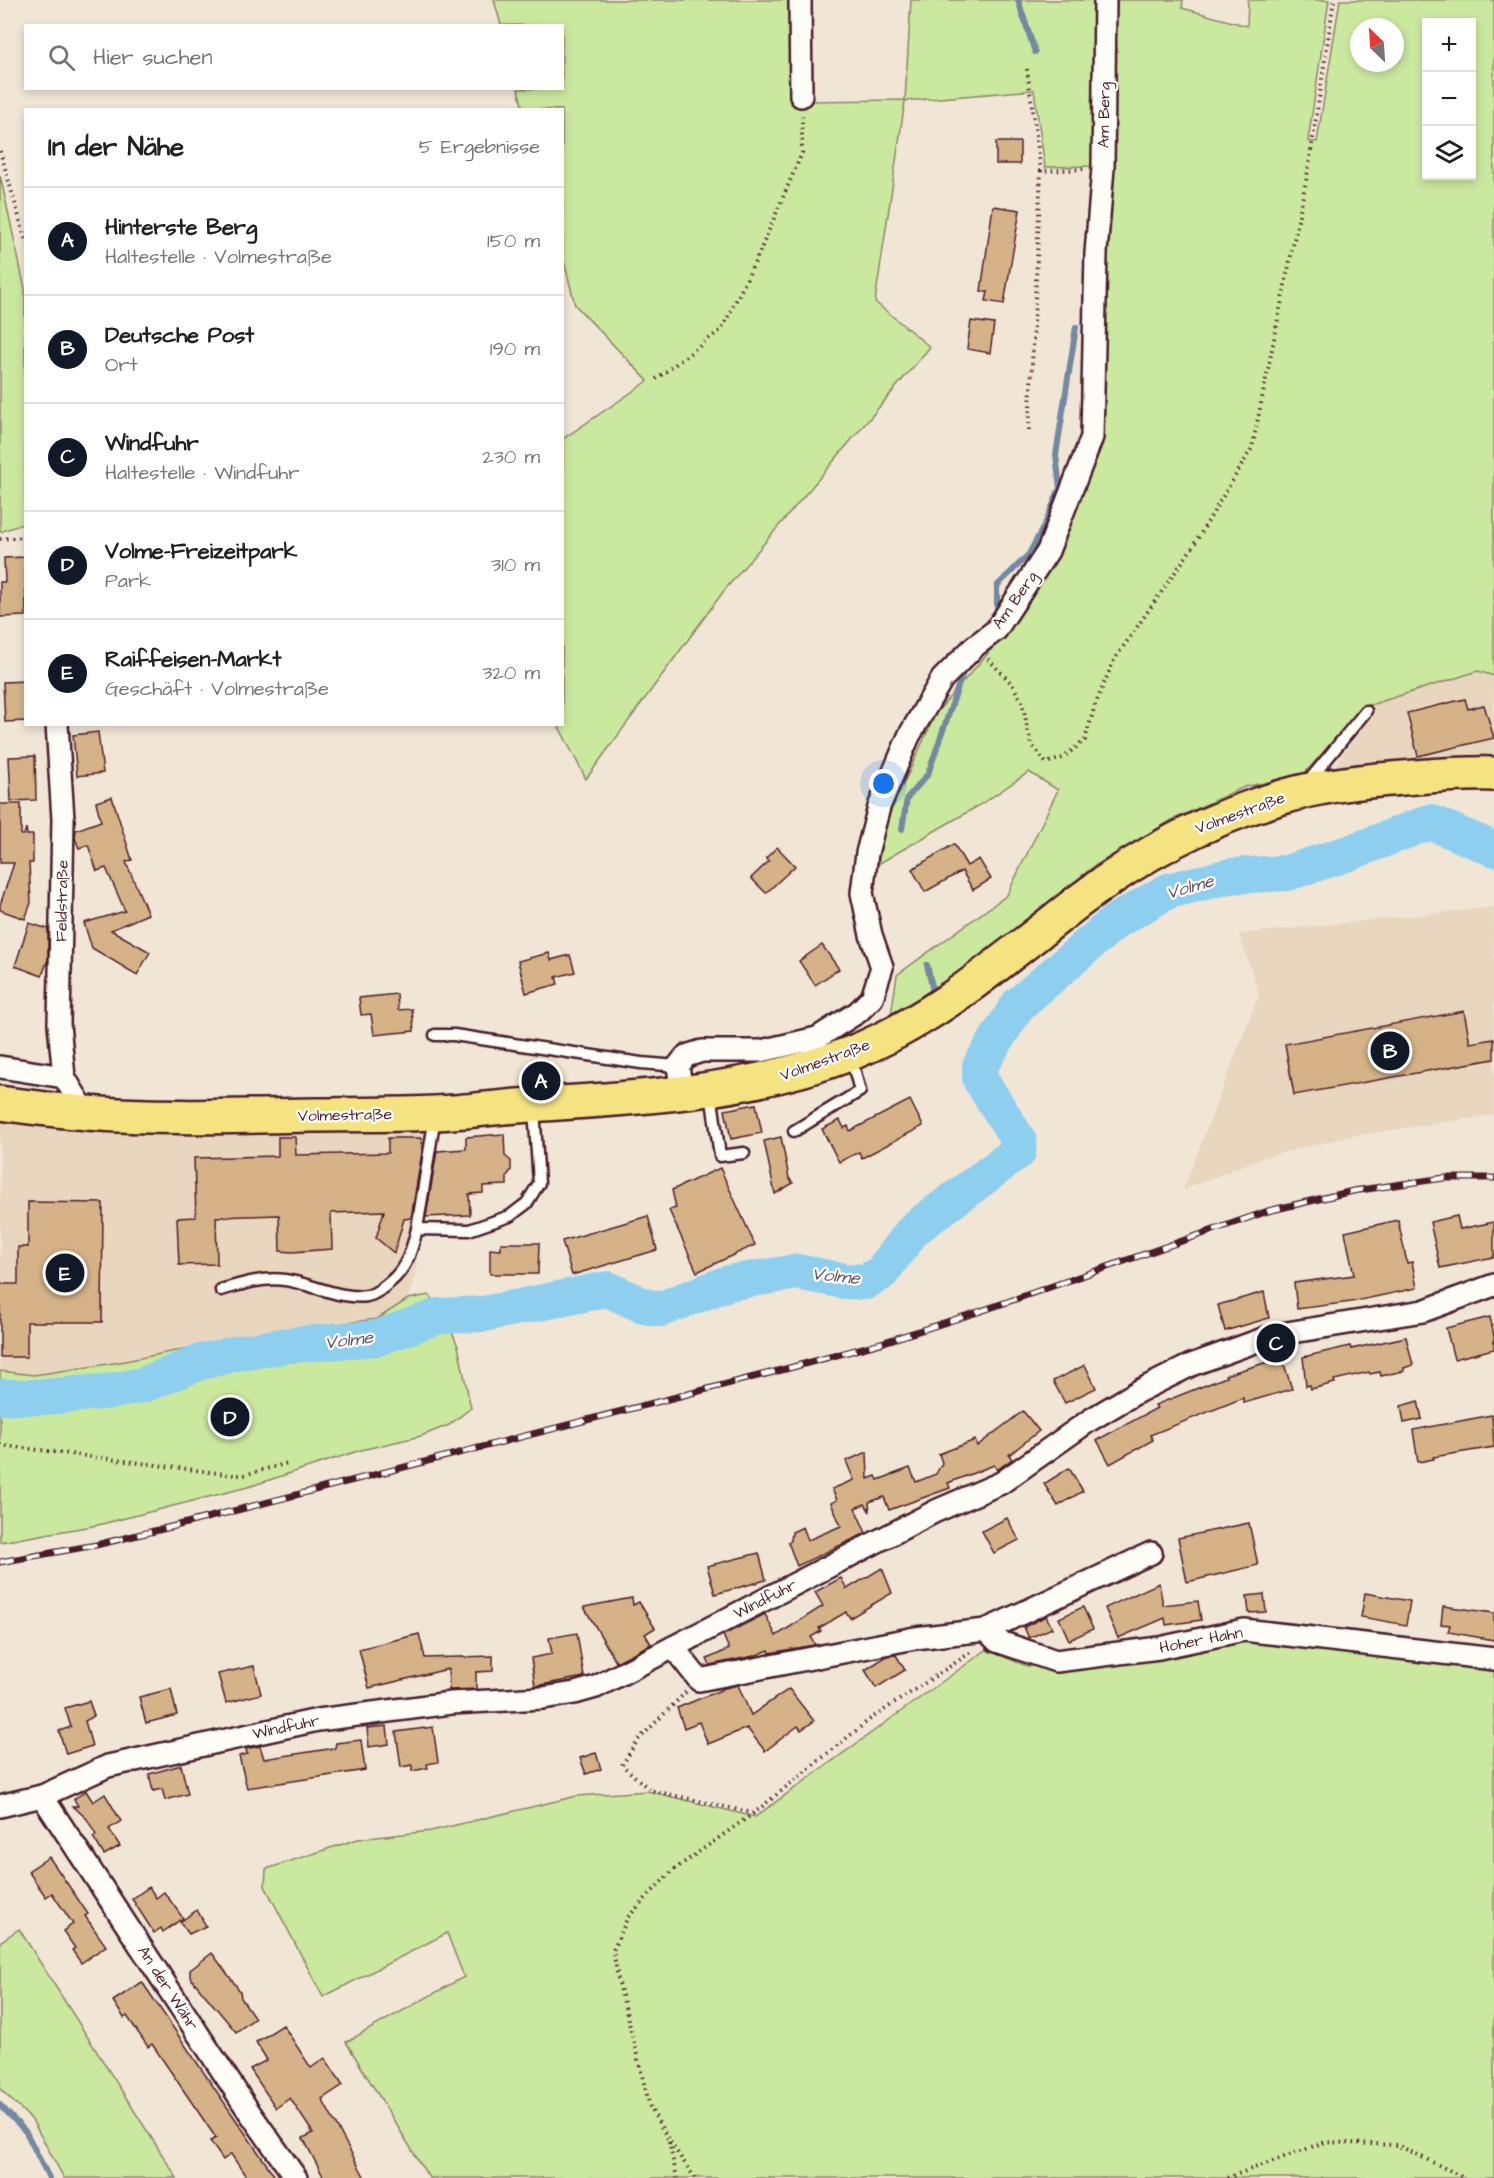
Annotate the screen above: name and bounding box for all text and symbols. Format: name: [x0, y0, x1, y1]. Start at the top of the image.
north arrow: [1350, 18, 1404, 72]
map controls: [1422, 18, 1476, 180]
button: +: [1422, 18, 1476, 72]
search box: [24, 24, 564, 90]
icon: search: [45, 41, 78, 74]
text: Hier suchen: [93, 42, 212, 73]
button: −: [1422, 72, 1476, 126]
street label: Am Berg: [1092, 82, 1117, 148]
button: layers: [1422, 126, 1476, 180]
text: In der Nähe: [48, 129, 184, 165]
text: 5 Ergebnisse: [419, 133, 540, 161]
text: Hinterste Berg: [105, 212, 257, 243]
text: A: [61, 227, 74, 255]
text: 150 m: [487, 227, 540, 255]
text: Haltestelle · Volmestraße: [105, 243, 332, 271]
text: Deutsche Post: [105, 320, 254, 351]
text: B: [60, 335, 75, 363]
text: 190 m: [490, 335, 540, 363]
text: Ort: [105, 351, 138, 379]
text: Windfuhr: [105, 428, 199, 459]
text: C: [60, 443, 75, 471]
text: 230 m: [482, 443, 540, 471]
text: Haltestelle · Windfuhr: [105, 459, 299, 487]
text: Volme-Freizeitpark: [105, 536, 297, 567]
text: D: [61, 551, 74, 579]
text: 310 m: [491, 551, 540, 579]
text: Park: [105, 567, 151, 595]
street label: Am Berg: [987, 567, 1044, 634]
text: Raiffeisen-Markt: [105, 644, 281, 675]
text: E: [62, 659, 73, 687]
text: 320 m: [482, 659, 540, 687]
text: Geschäft · Volmestraße: [105, 675, 329, 703]
your location: [869, 769, 898, 798]
street label: Volmestraße: [1192, 786, 1288, 839]
street label: Feldstraße: [50, 859, 74, 942]
water label: Volme: [1163, 868, 1218, 906]
pin: B: [1370, 1028, 1410, 1074]
street label: Volmestraße: [777, 1033, 873, 1086]
pin: A: [522, 1058, 560, 1104]
street label: Volmestraße: [298, 1103, 393, 1127]
pin: E: [46, 1250, 84, 1296]
water label: Volme: [811, 1261, 862, 1291]
pin: C: [1256, 1320, 1296, 1366]
water label: Volme: [324, 1325, 376, 1355]
pin: D: [210, 1394, 250, 1440]
street label: Windfuhr: [730, 1574, 800, 1624]
street label: Hoher Hahn: [1158, 1621, 1244, 1659]
street label: Windfuhr: [250, 1709, 322, 1745]
street label: An der Währ: [132, 1941, 204, 2035]

